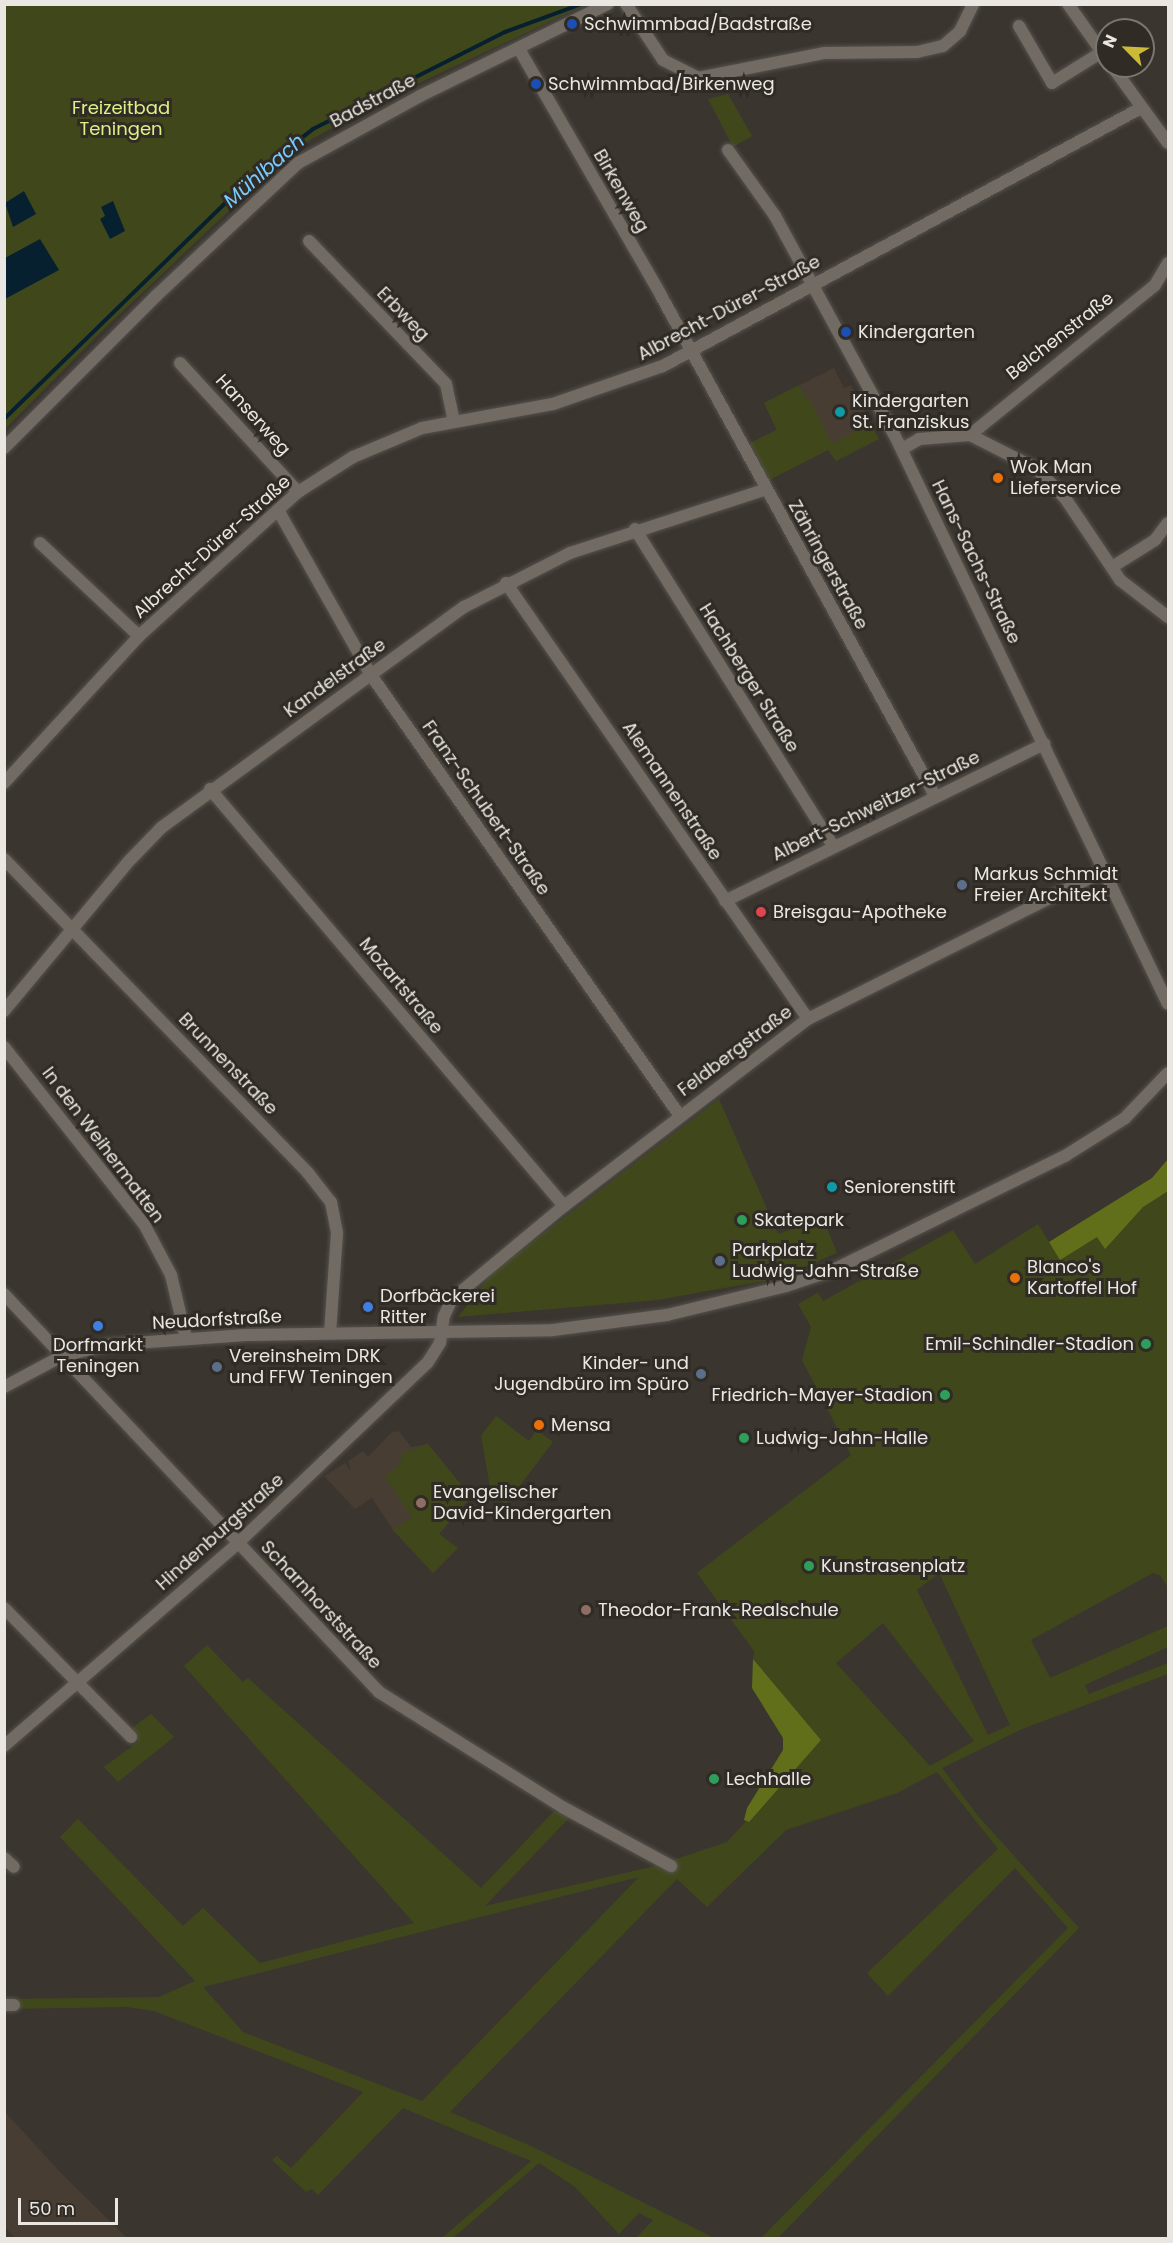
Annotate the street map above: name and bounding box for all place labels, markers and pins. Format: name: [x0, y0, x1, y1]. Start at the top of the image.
place label: Schwimmbad/Badstraße: [584, 13, 812, 35]
marker: Schwimmbad/Badstraße: [565, 17, 579, 31]
place label: Schwimmbad/Birkenweg: [548, 73, 775, 95]
marker: Schwimmbad/Birkenweg: [529, 77, 543, 91]
place label: Kindergarten: [858, 321, 975, 343]
marker: Kindergarten: [839, 325, 853, 339]
place label: Kindergarten St. Franziskus: [852, 391, 969, 434]
marker: Kindergarten St. Franziskus: [833, 405, 847, 419]
place label: Wok Man Lieferservice: [1010, 457, 1121, 500]
marker: Wok Man Lieferservice: [991, 471, 1005, 485]
place label: Markus Schmidt Freier Architekt: [974, 864, 1118, 906]
marker: Markus Schmidt Freier Architekt: [955, 878, 969, 892]
place label: Breisgau-Apotheke: [773, 901, 947, 923]
marker: Breisgau-Apotheke: [754, 905, 768, 919]
place label: Seniorenstift: [844, 1176, 955, 1198]
marker: Seniorenstift: [825, 1180, 839, 1194]
place label: Skatepark: [754, 1209, 844, 1231]
marker: Skatepark: [735, 1213, 749, 1227]
place label: Parkplatz Ludwig-Jahn-Straße: [732, 1240, 919, 1282]
marker: Parkplatz Ludwig-Jahn-Straße: [713, 1254, 727, 1268]
place label: Blanco's Kartoffel Hof: [1027, 1257, 1137, 1300]
marker: Blanco's Kartoffel Hof: [1008, 1271, 1022, 1285]
place label: Dorfbäckerei Ritter: [380, 1286, 495, 1328]
marker: Dorfbäckerei Ritter: [361, 1300, 375, 1314]
marker: Dorfmarkt Teningen: [91, 1319, 105, 1333]
place label: Emil-Schindler-Stadion: [925, 1333, 1134, 1355]
place label: Dorfmarkt Teningen: [53, 1335, 143, 1378]
marker: Emil-Schindler-Stadion: [1139, 1337, 1153, 1351]
place label: Vereinsheim DRK und FFW Teningen: [229, 1346, 393, 1388]
place label: Kinder- und Jugendbüro im Spüro: [494, 1353, 689, 1396]
marker: Vereinsheim DRK und FFW Teningen: [210, 1360, 224, 1374]
marker: Kinder- und Jugendbüro im Spüro: [694, 1367, 708, 1381]
place label: Friedrich-Mayer-Stadion: [711, 1384, 933, 1406]
marker: Friedrich-Mayer-Stadion: [938, 1388, 952, 1402]
place label: Mensa: [551, 1414, 611, 1436]
marker: Mensa: [532, 1418, 546, 1432]
place label: Ludwig-Jahn-Halle: [756, 1427, 928, 1449]
marker: Ludwig-Jahn-Halle: [737, 1431, 751, 1445]
place label: Evangelischer David-Kindergarten: [433, 1482, 612, 1524]
marker: Evangelischer David-Kindergarten: [414, 1496, 428, 1510]
place label: Kunstrasenplatz: [821, 1555, 965, 1577]
marker: Kunstrasenplatz: [802, 1559, 816, 1573]
place label: Theodor-Frank-Realschule: [598, 1599, 839, 1621]
marker: Theodor-Frank-Realschule: [579, 1603, 593, 1617]
place label: Lechhalle: [726, 1768, 811, 1790]
marker: Lechhalle: [707, 1772, 721, 1786]

